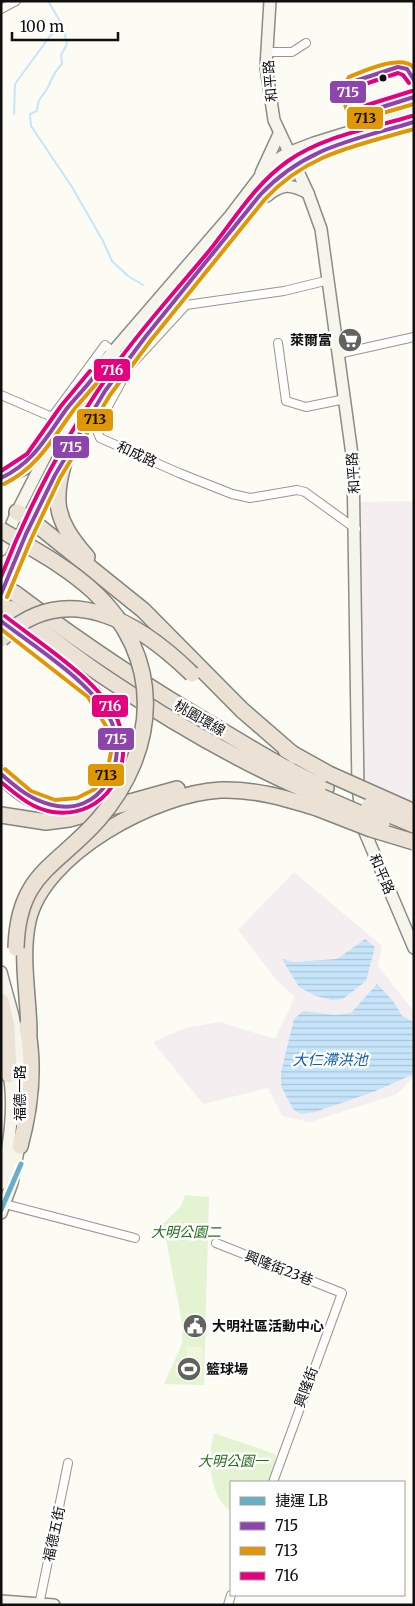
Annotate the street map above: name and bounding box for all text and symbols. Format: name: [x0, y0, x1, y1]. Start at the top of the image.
scale bar: [12, 10, 119, 42]
text: 100 m: [20, 17, 64, 36]
street label: 和平路: [259, 59, 281, 103]
unlabelled marker: [378, 73, 388, 83]
line badge: 715: [329, 80, 367, 104]
text: 715: [337, 83, 359, 101]
line badge: 713: [346, 106, 384, 130]
text: 713: [354, 109, 376, 127]
supermarket icon: 萊爾富: [337, 327, 363, 353]
place label: 萊爾富: [290, 331, 332, 349]
line badge: 716: [93, 358, 131, 382]
text: 716: [101, 361, 124, 379]
line badge: 713: [76, 408, 114, 432]
text: 713: [84, 410, 106, 428]
line badge: 715: [52, 435, 90, 459]
street label: 和成路: [114, 437, 160, 471]
text: 715: [60, 438, 82, 456]
street label: 和平路: [343, 451, 363, 495]
line badge: 716: [91, 694, 129, 718]
street label: 桃園環線: [171, 696, 229, 740]
text: 716: [99, 697, 122, 715]
line badge: 715: [97, 727, 135, 751]
text: 715: [105, 730, 127, 748]
line badge: 713: [87, 763, 125, 787]
text: 713: [95, 766, 117, 784]
street label: 和平路: [366, 851, 398, 897]
water label: 大仁滯洪池: [292, 1050, 369, 1069]
street label: 福德一路: [11, 1065, 29, 1121]
park label: 大明公園二: [151, 1223, 222, 1241]
street label: 興隆街23巷: [242, 1247, 316, 1289]
public building icon: 大明社區活動中心: [182, 1313, 208, 1339]
place label: 大明社區活動中心: [212, 1317, 324, 1335]
sports icon: 籃球場: [176, 1356, 202, 1382]
place label: 籃球場: [206, 1360, 248, 1378]
street label: 興隆街: [290, 1364, 322, 1410]
park label: 大明公園一: [198, 1452, 269, 1470]
legend: [230, 1481, 405, 1596]
text: 捷運 LB: [275, 1491, 328, 1510]
street label: 福德五街: [39, 1505, 69, 1563]
text: 715: [275, 1516, 298, 1535]
text: 713: [275, 1541, 298, 1560]
text: 716: [275, 1566, 299, 1585]

